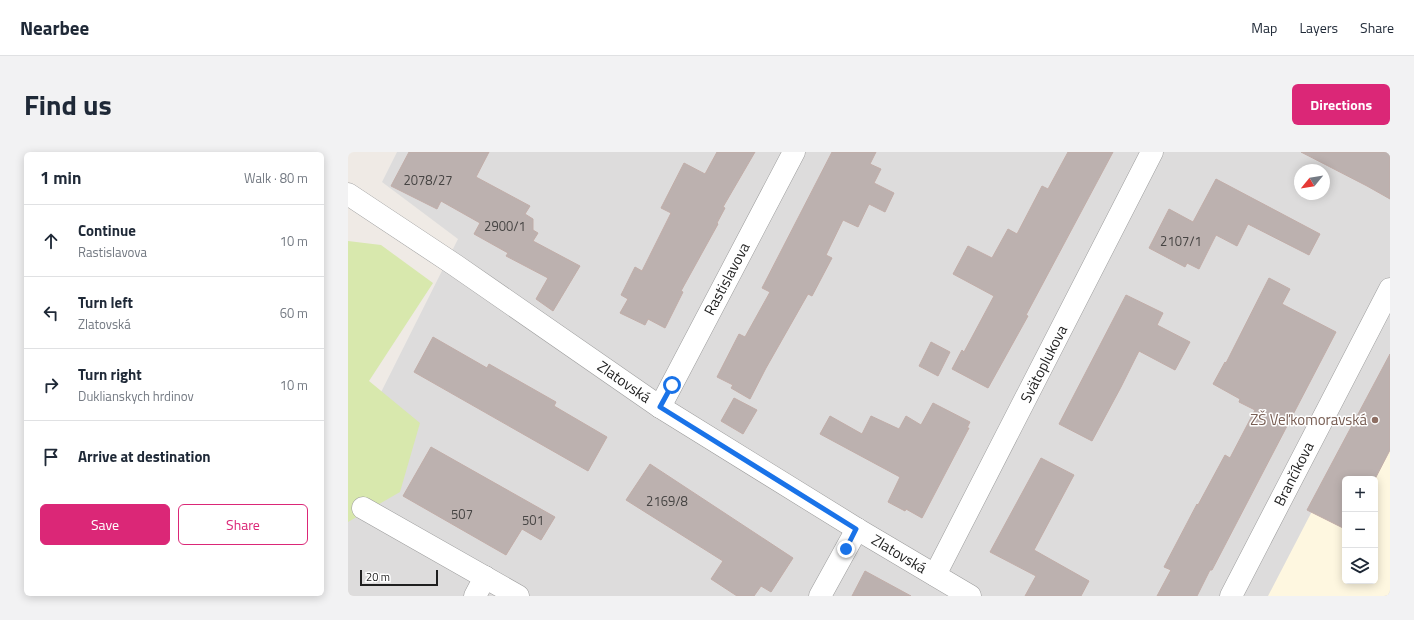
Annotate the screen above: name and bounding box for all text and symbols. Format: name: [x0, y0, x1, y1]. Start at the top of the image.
text: Nearbee: [20, 13, 89, 42]
text: Map: [1251, 17, 1277, 38]
text: Layers: [1299, 17, 1338, 38]
text: Share: [1360, 17, 1394, 38]
text: Find us: [24, 83, 112, 126]
button: Directions: [1292, 84, 1390, 125]
north arrow: [1294, 164, 1330, 200]
text: 1 min: [40, 165, 81, 191]
text: Walk · 80 m: [244, 168, 308, 188]
house number: 2078/27: [403, 170, 453, 190]
house number: 2900/1: [484, 216, 526, 236]
text: Continue: [78, 219, 136, 242]
icon: ahead: [40, 230, 62, 252]
text: 10 m: [280, 231, 308, 251]
house number: 2107/1: [1160, 231, 1202, 251]
street label: Rastislavova: [698, 238, 756, 319]
text: Rastislavova: [78, 242, 147, 262]
text: Turn left: [78, 291, 133, 314]
icon: left: [40, 302, 62, 324]
text: 60 m: [280, 303, 308, 323]
text: Zlatovská: [78, 314, 131, 334]
street label: Svätoplukova: [1014, 320, 1073, 407]
street label: Zlatovská: [593, 355, 656, 409]
text: Turn right: [78, 363, 142, 386]
icon: right: [40, 374, 62, 396]
text: 10 m: [280, 375, 308, 395]
route start: [663, 376, 681, 394]
text: Duklianskych hrdinov: [78, 386, 194, 406]
place label: ZŠ Veľkomoravská: [1250, 408, 1367, 431]
marker: ZŠ Veľkomoravská: [1370, 415, 1380, 425]
street label: Brančíkova: [1268, 437, 1320, 510]
text: Arrive at destination: [78, 445, 211, 468]
icon: arrive: [40, 446, 62, 468]
map controls: [1342, 476, 1378, 584]
button: +: [1342, 476, 1378, 512]
house number: 2169/8: [646, 491, 688, 511]
button: Save: [40, 504, 170, 545]
button: Share: [178, 504, 308, 545]
house number: 507: [451, 504, 473, 524]
house number: 501: [522, 510, 544, 530]
button: −: [1342, 512, 1378, 548]
street label: Zlatovská: [867, 528, 932, 579]
route end: [837, 540, 855, 558]
button: layers: [1342, 548, 1378, 584]
scale bar: [360, 568, 438, 587]
text: 20 m: [366, 569, 390, 585]

